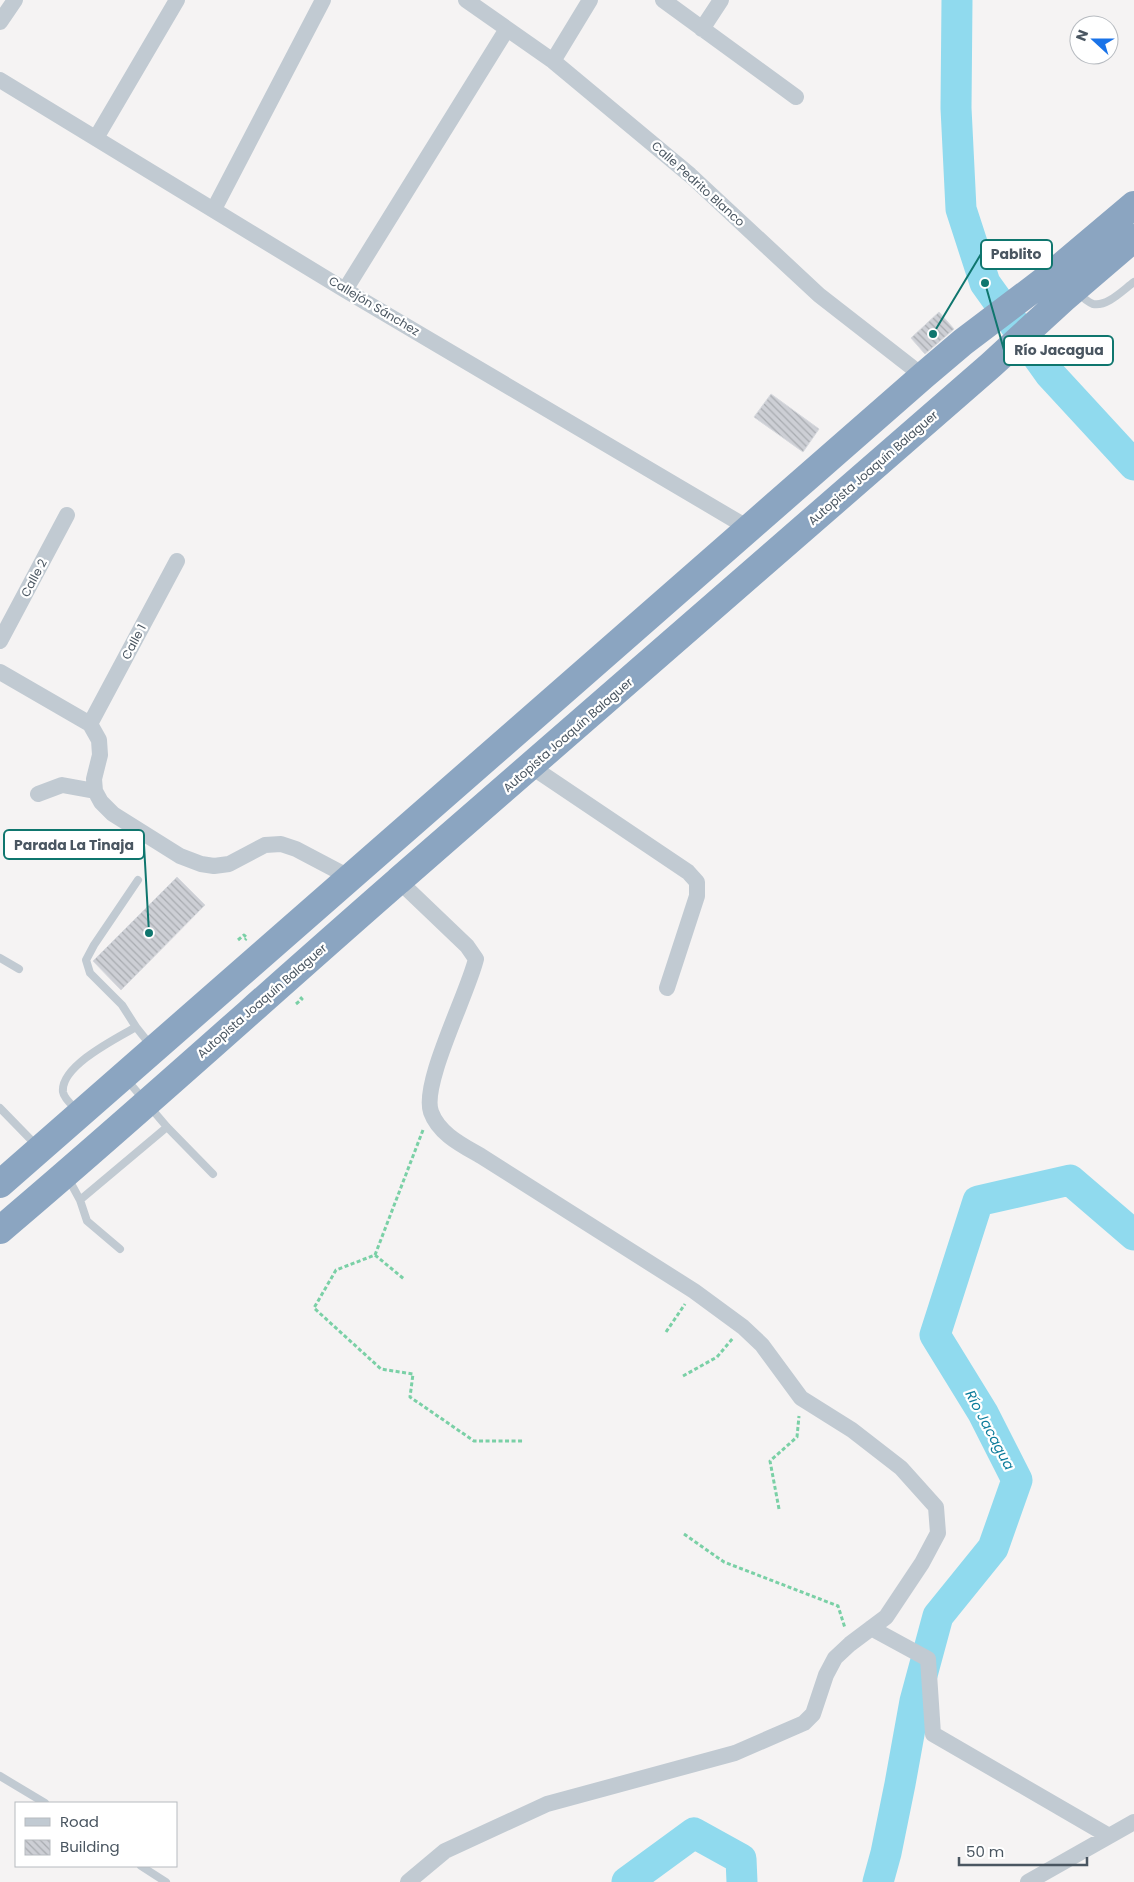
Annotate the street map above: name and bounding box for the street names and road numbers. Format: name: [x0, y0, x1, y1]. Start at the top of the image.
street label: Calle Pedrito Blanco: [648, 137, 749, 230]
street label: Callejón Sánchez: [326, 272, 423, 339]
street label: Autopista Joaquín Balaguer: [804, 406, 942, 529]
street label: Calle 2: [16, 556, 51, 600]
street label: Calle 1: [117, 621, 150, 662]
street label: Autopista Joaquín Balaguer: [499, 673, 637, 796]
street label: Autopista Joaquín Balaguer: [193, 939, 331, 1062]

